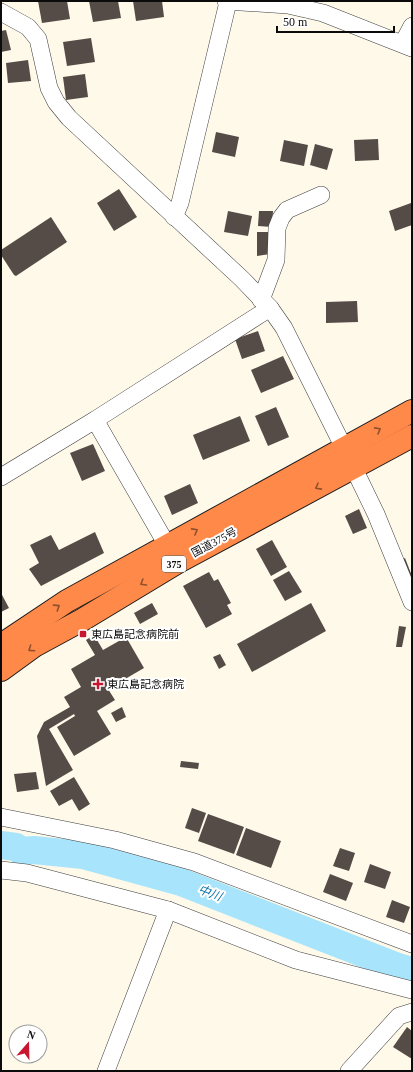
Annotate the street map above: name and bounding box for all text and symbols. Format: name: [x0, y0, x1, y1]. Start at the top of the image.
scale bar: [277, 8, 394, 34]
text: 50 m: [283, 15, 308, 29]
one-way arrow: [374, 427, 381, 434]
one-way arrow: [315, 482, 322, 489]
street label: 国道375号: [189, 525, 239, 559]
one-way arrow: [191, 528, 198, 535]
road number: 375: [162, 556, 186, 572]
one-way arrow: [140, 578, 147, 586]
one-way arrow: [52, 605, 59, 612]
place label: 東広島記念病院前: [91, 628, 179, 640]
marker: 東広島記念病院前: [78, 629, 88, 639]
one-way arrow: [28, 644, 35, 652]
marker: 東広島記念病院: [92, 678, 104, 690]
place label: 東広島記念病院: [107, 678, 184, 690]
water label: 中川: [196, 882, 226, 905]
north arrow: [8, 1024, 48, 1064]
text: N: [26, 1028, 37, 1042]

